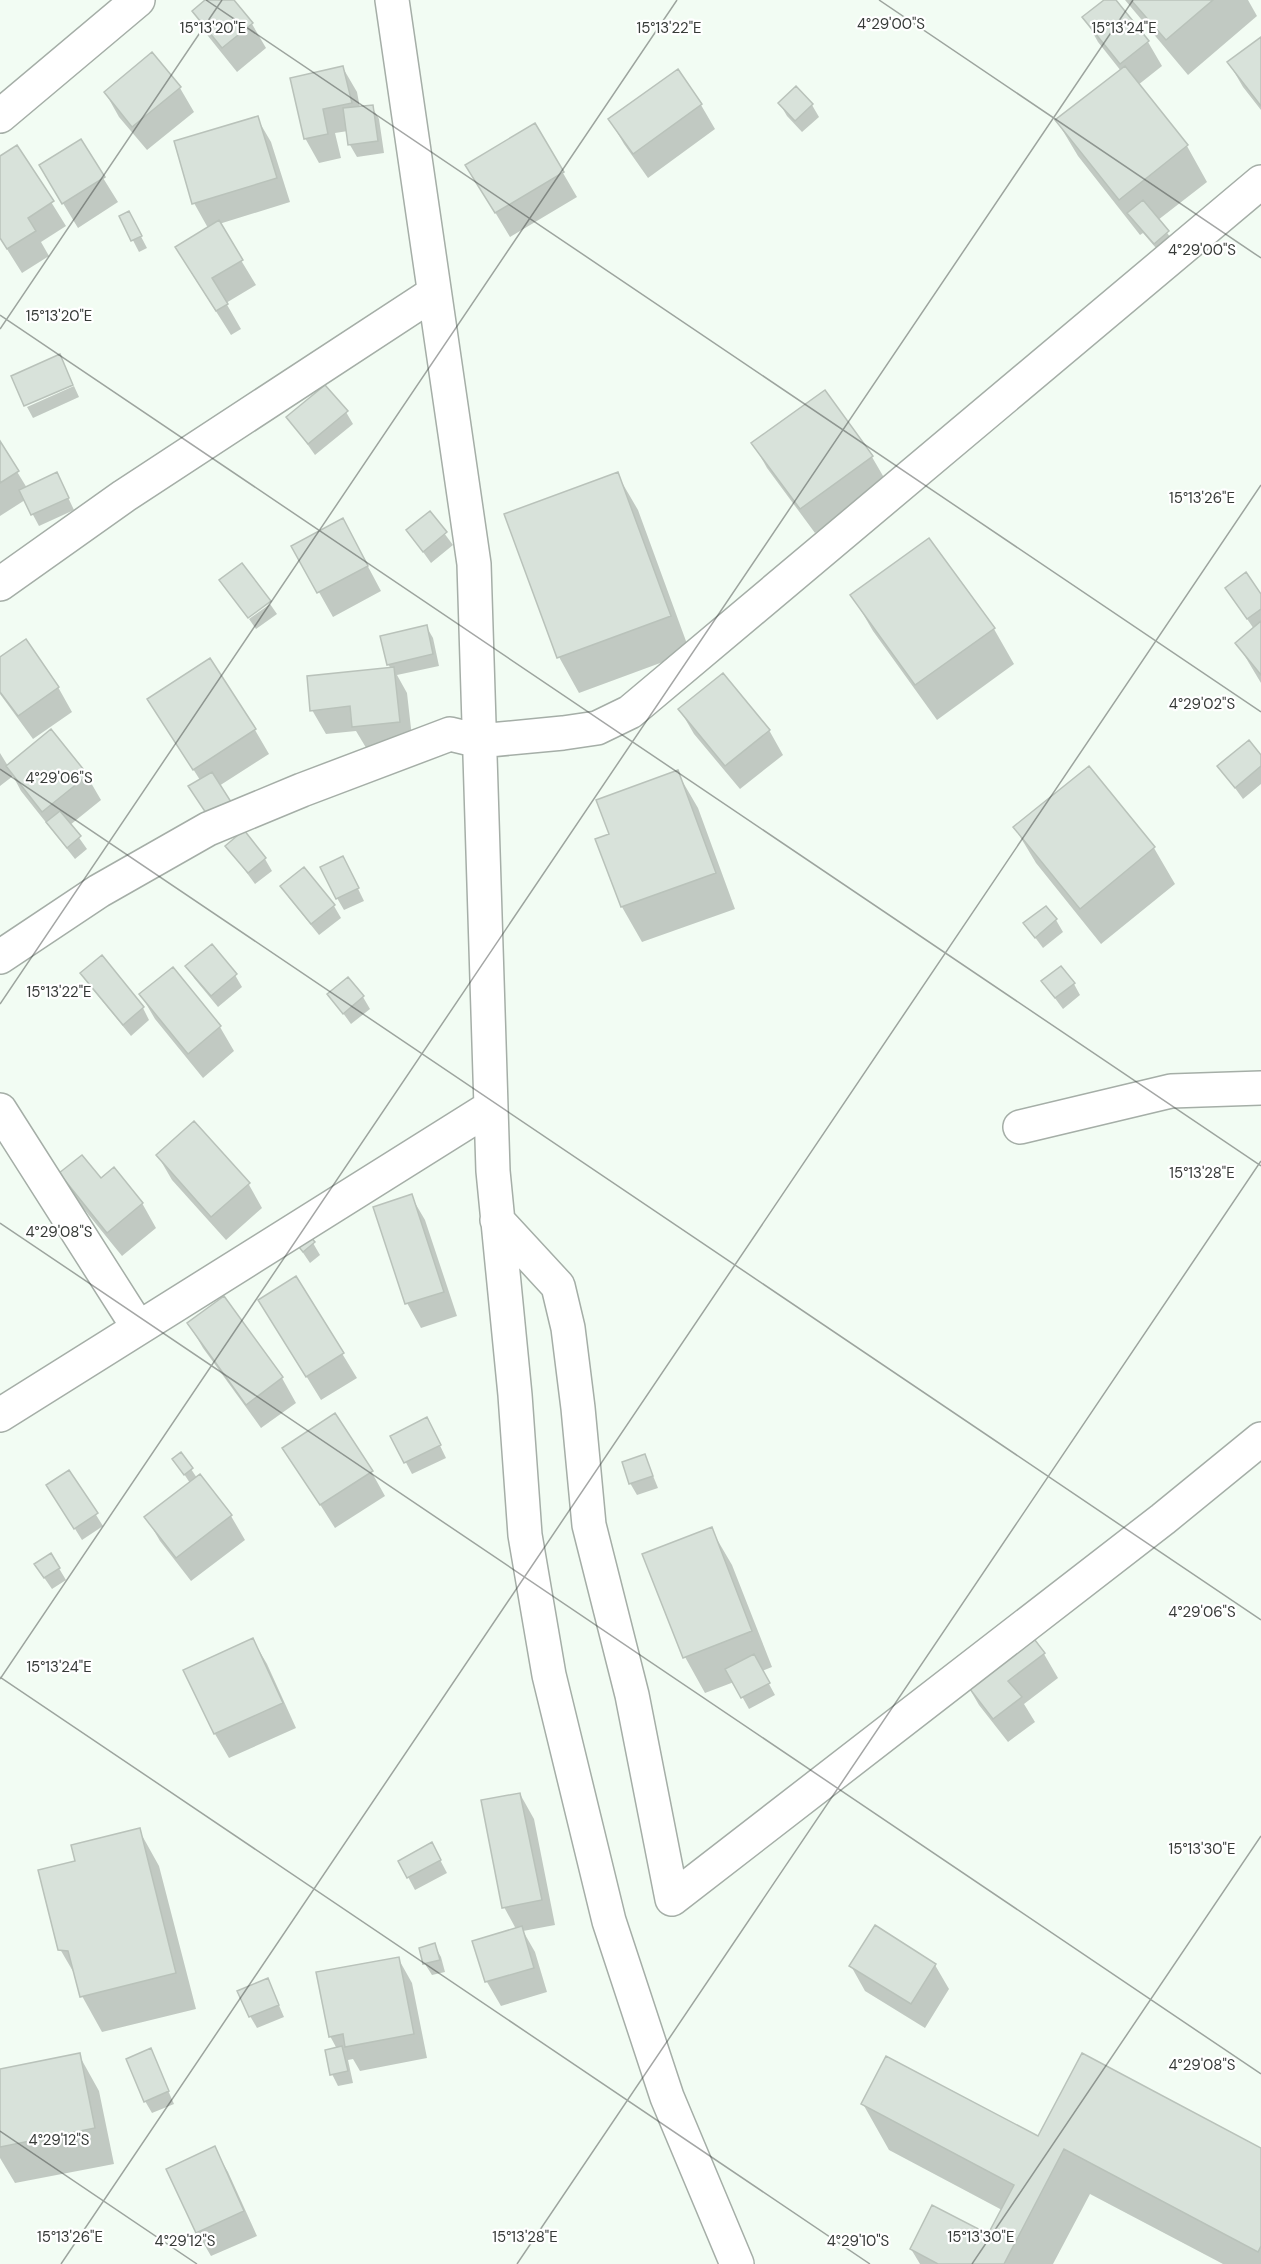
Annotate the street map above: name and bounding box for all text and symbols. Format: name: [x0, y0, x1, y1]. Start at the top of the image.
text: 4°29'00"S: [857, 14, 925, 34]
text: 15°13'20"E: [180, 18, 246, 38]
text: 15°13'22"E: [636, 18, 702, 38]
text: 15°13'24"E: [1091, 18, 1157, 38]
text: 4°29'00"S: [1168, 240, 1236, 260]
text: 15°13'20"E: [26, 306, 92, 326]
text: 15°13'26"E: [1169, 488, 1235, 508]
text: 4°29'02"S: [1169, 694, 1235, 714]
text: 4°29'06"S: [25, 768, 93, 788]
text: 15°13'22"E: [26, 982, 92, 1002]
text: 15°13'28"E: [1169, 1163, 1235, 1183]
text: 4°29'08"S: [26, 1222, 93, 1242]
text: 4°29'06"S: [1168, 1602, 1236, 1622]
text: 15°13'24"E: [26, 1657, 92, 1677]
text: 15°13'30"E: [1169, 1839, 1235, 1859]
text: 4°29'08"S: [1169, 2055, 1236, 2075]
text: 4°29'12"S: [29, 2130, 90, 2150]
text: 15°13'26"E: [37, 2227, 103, 2247]
text: 15°13'28"E: [492, 2227, 558, 2247]
text: 15°13'30"E: [948, 2227, 1014, 2247]
text: 4°29'12"S: [155, 2231, 216, 2251]
text: 4°29'10"S: [827, 2231, 890, 2251]

